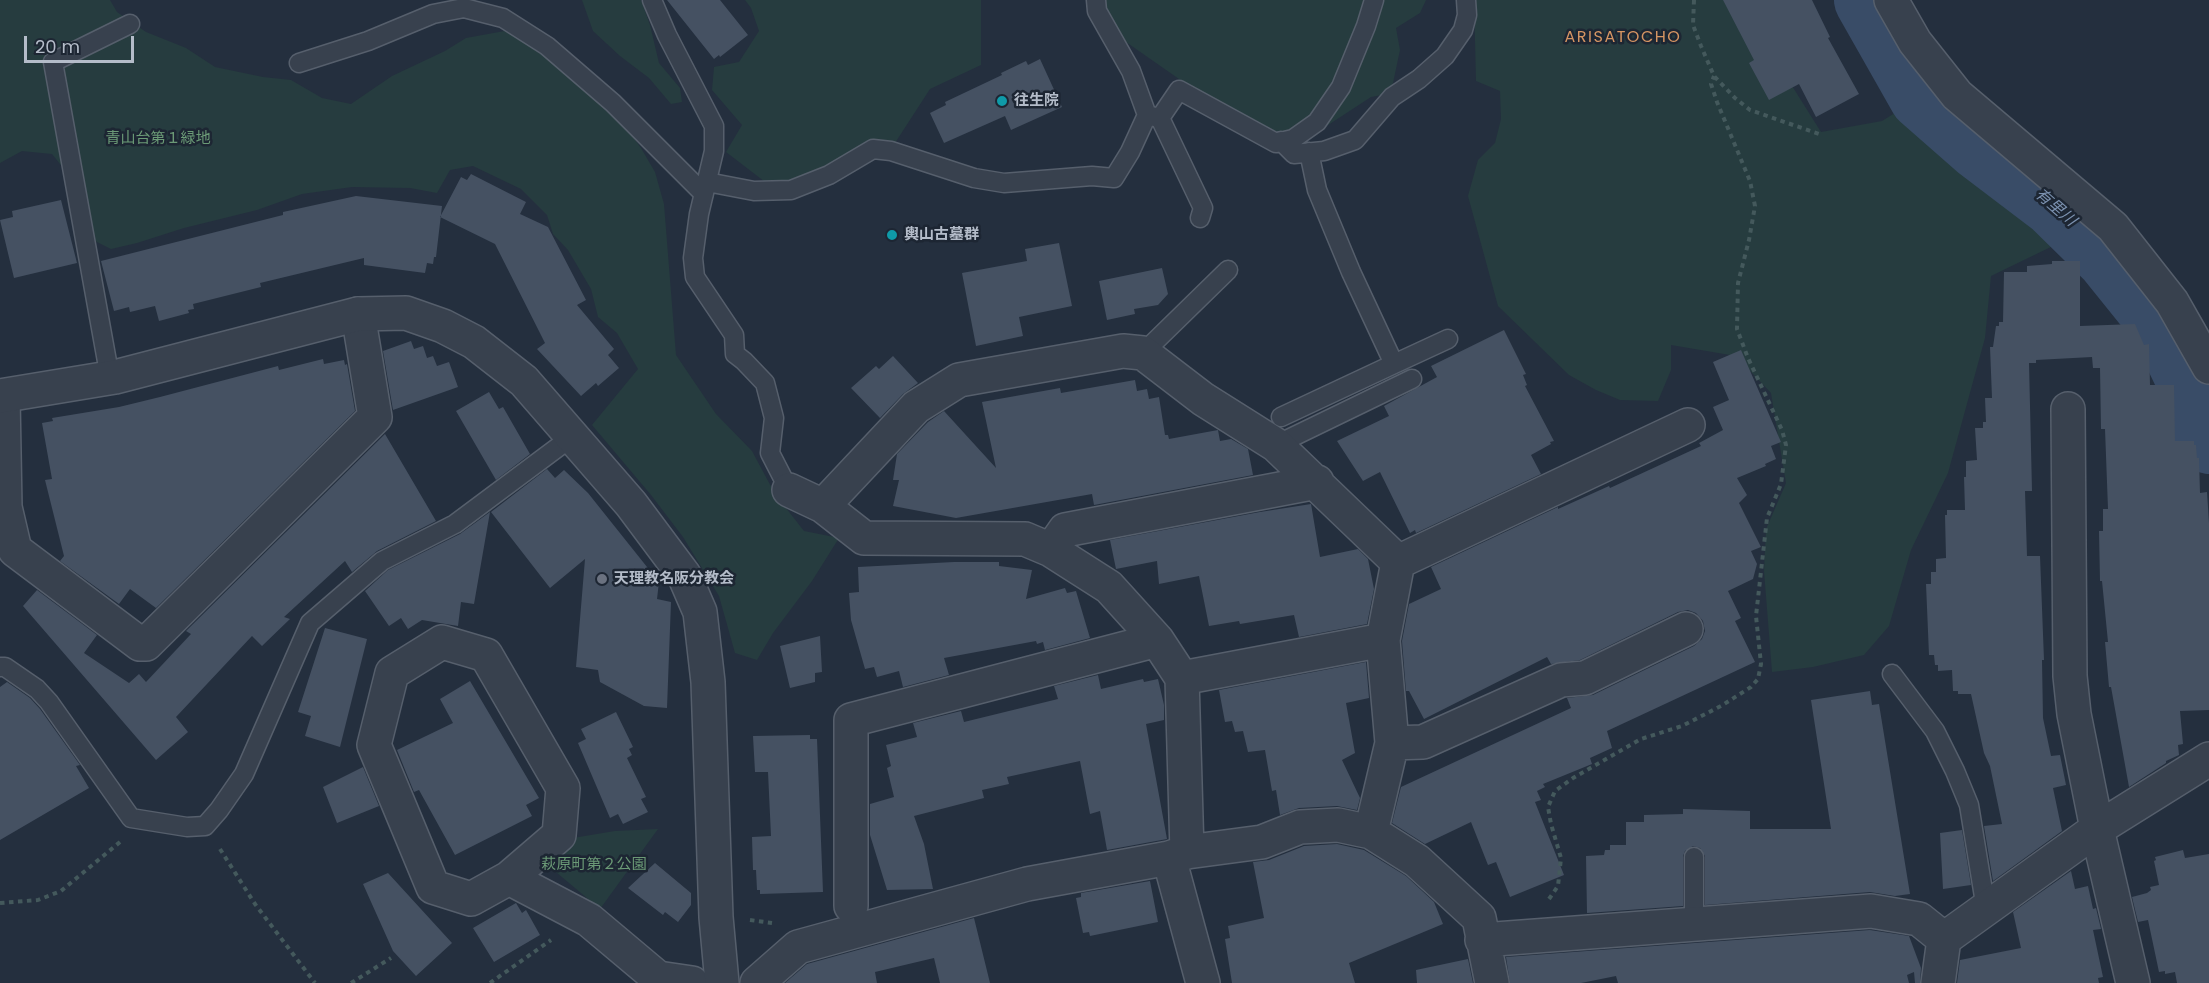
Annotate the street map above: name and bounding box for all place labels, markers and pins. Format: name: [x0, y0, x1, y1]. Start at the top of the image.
place label: 往生院: [1014, 92, 1059, 110]
marker: 往生院: [995, 94, 1009, 108]
place label: 輿山古墓群: [904, 226, 979, 244]
marker: 輿山古墓群: [885, 228, 899, 242]
place label: 天理教名阪分教会: [614, 570, 734, 588]
marker: 天理教名阪分教会: [595, 572, 609, 586]

